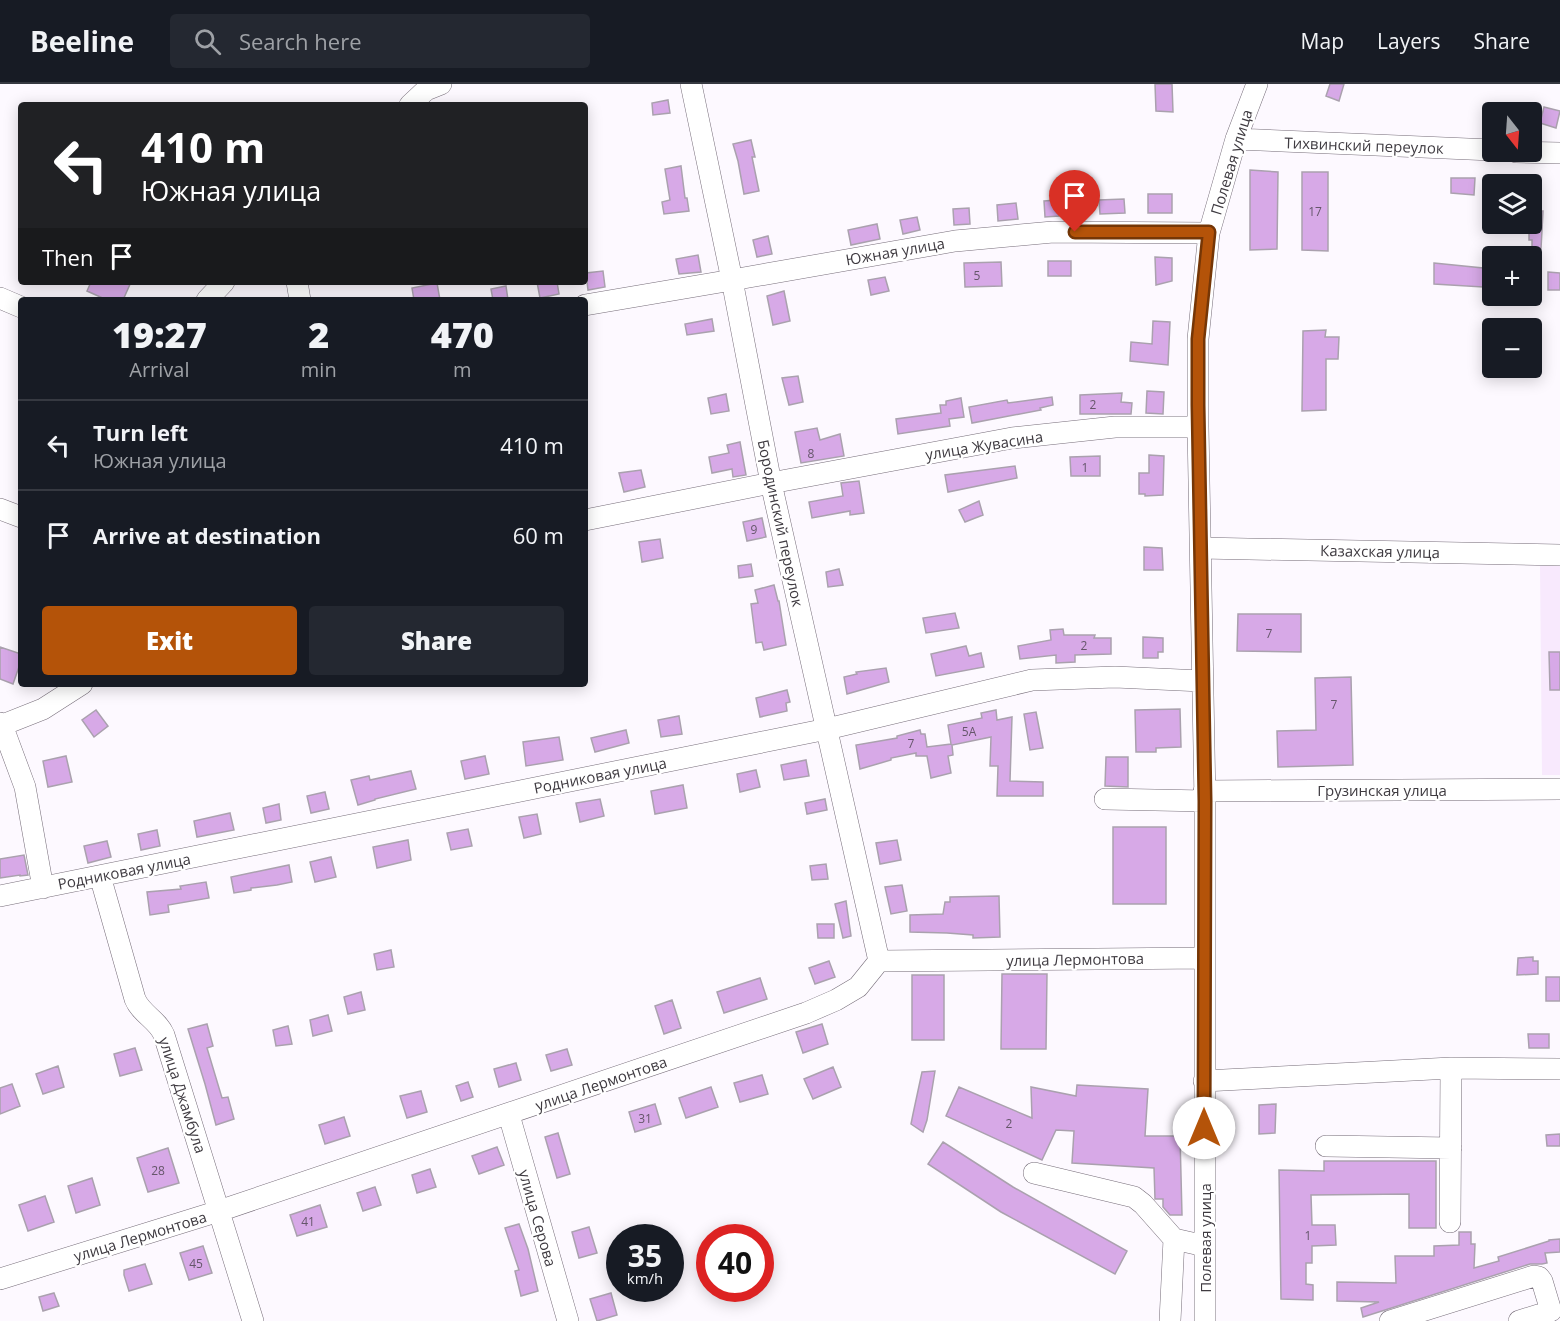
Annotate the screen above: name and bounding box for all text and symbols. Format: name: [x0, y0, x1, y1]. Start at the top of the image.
search box: [170, 14, 590, 68]
text: Beeline: [30, 22, 134, 60]
icon: search: [191, 25, 224, 58]
text: Search here: [239, 26, 362, 56]
text: Map: [1301, 27, 1344, 55]
text: Layers: [1377, 27, 1441, 55]
text: Share: [1474, 27, 1530, 55]
north arrow: [1482, 102, 1542, 162]
map controls: [1482, 102, 1542, 378]
street label: Полевая улица: [1205, 107, 1257, 217]
text: 410 m: [141, 118, 265, 175]
icon: left: [42, 126, 120, 204]
street label: Тихвинский переулок: [1284, 132, 1444, 158]
pin: [1049, 170, 1100, 232]
text: Южная улица: [141, 172, 321, 209]
button: layers: [1482, 174, 1542, 234]
icon: arrive: [1058, 179, 1091, 212]
house number: 17: [1308, 203, 1322, 220]
street label: Южная улица: [844, 232, 946, 270]
icon: arrive: [105, 240, 138, 273]
text: Then: [42, 242, 93, 272]
button: +: [1482, 246, 1542, 306]
house number: 5: [974, 267, 981, 284]
text: 19:27: [112, 310, 207, 359]
text: 2: [308, 310, 329, 359]
text: 470: [431, 310, 494, 359]
button: −: [1482, 318, 1542, 378]
text: Arrival: [129, 356, 190, 383]
text: min: [301, 356, 337, 383]
text: m: [453, 356, 472, 383]
house number: 2: [1090, 396, 1097, 413]
text: Turn left: [93, 417, 188, 447]
street label: улица Жувасина: [924, 426, 1044, 464]
icon: left: [42, 429, 75, 462]
text: 410 m: [500, 430, 564, 460]
street label: Бородинский переулок: [754, 438, 809, 609]
house number: 8: [808, 445, 815, 462]
text: Южная улица: [93, 447, 227, 474]
house number: 1: [1082, 459, 1088, 476]
icon: arrive: [42, 519, 75, 552]
text: Arrive at destination: [93, 520, 321, 550]
text: 60 m: [513, 520, 564, 550]
house number: 9: [751, 521, 758, 538]
street label: Казахская улица: [1320, 540, 1440, 562]
button: Exit: [42, 606, 297, 675]
button: Share: [309, 606, 564, 675]
house number: 7: [1266, 625, 1273, 642]
house number: 2: [1081, 637, 1088, 654]
house number: 7: [1331, 696, 1338, 713]
house number: 5А: [962, 723, 977, 740]
house number: 7: [908, 735, 915, 752]
street label: Родниковая улица: [532, 752, 668, 798]
street label: Грузинская улица: [1317, 780, 1447, 800]
street label: Родниковая улица: [56, 848, 192, 894]
street label: улица Лермонтова: [1006, 948, 1144, 970]
street label: улица Джамбула: [155, 1034, 211, 1156]
street label: улица Лермонтова: [533, 1051, 669, 1115]
position arrow: [1172, 1096, 1236, 1160]
house number: 31: [638, 1110, 652, 1127]
house number: 2: [1006, 1115, 1013, 1132]
house number: 28: [151, 1162, 165, 1179]
street label: улица Серова: [515, 1167, 561, 1269]
street label: Полевая улица: [1195, 1183, 1215, 1293]
street label: улица Лермонтова: [71, 1206, 209, 1266]
house number: 41: [301, 1213, 315, 1230]
speed limit sign: 40: [696, 1224, 774, 1302]
house number: 1: [1305, 1227, 1311, 1244]
text: 35: [628, 1235, 662, 1276]
house number: 45: [189, 1255, 203, 1272]
text: km/h: [627, 1268, 663, 1288]

